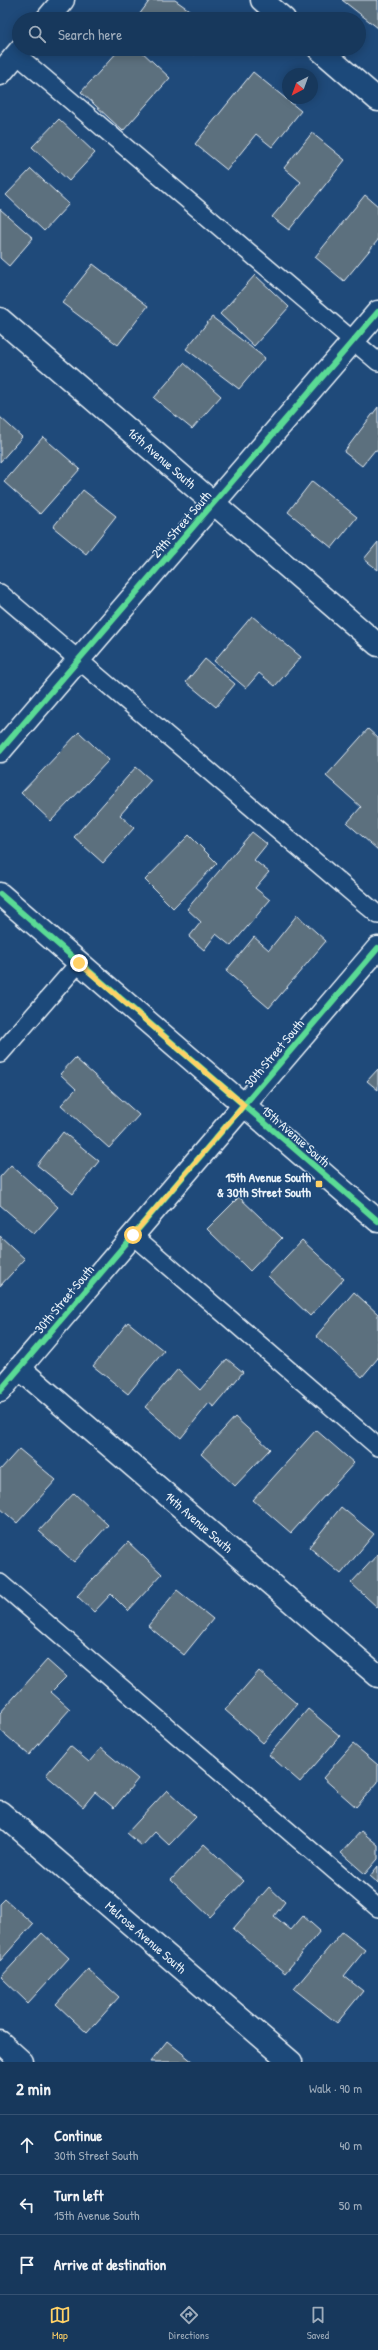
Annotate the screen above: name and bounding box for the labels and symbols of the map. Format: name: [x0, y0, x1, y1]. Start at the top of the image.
north arrow: [282, 68, 318, 104]
street label: 16th Avenue South: [124, 423, 200, 493]
street label: 29th Street South: [147, 486, 215, 561]
route end: [70, 954, 88, 972]
street label: 30th Street South: [240, 1015, 308, 1091]
street label: 15th Avenue South: [258, 1101, 335, 1171]
place label: 15th Avenue South & 30th Street South: [217, 1168, 312, 1201]
marker: 15th Avenue South & 30th Street South: [314, 1179, 324, 1189]
route start: [124, 1226, 142, 1244]
street label: 30th Street South: [30, 1261, 98, 1337]
street label: 14th Avenue South: [161, 1487, 237, 1557]
street label: Melrose Avenue South: [102, 1897, 191, 1978]

